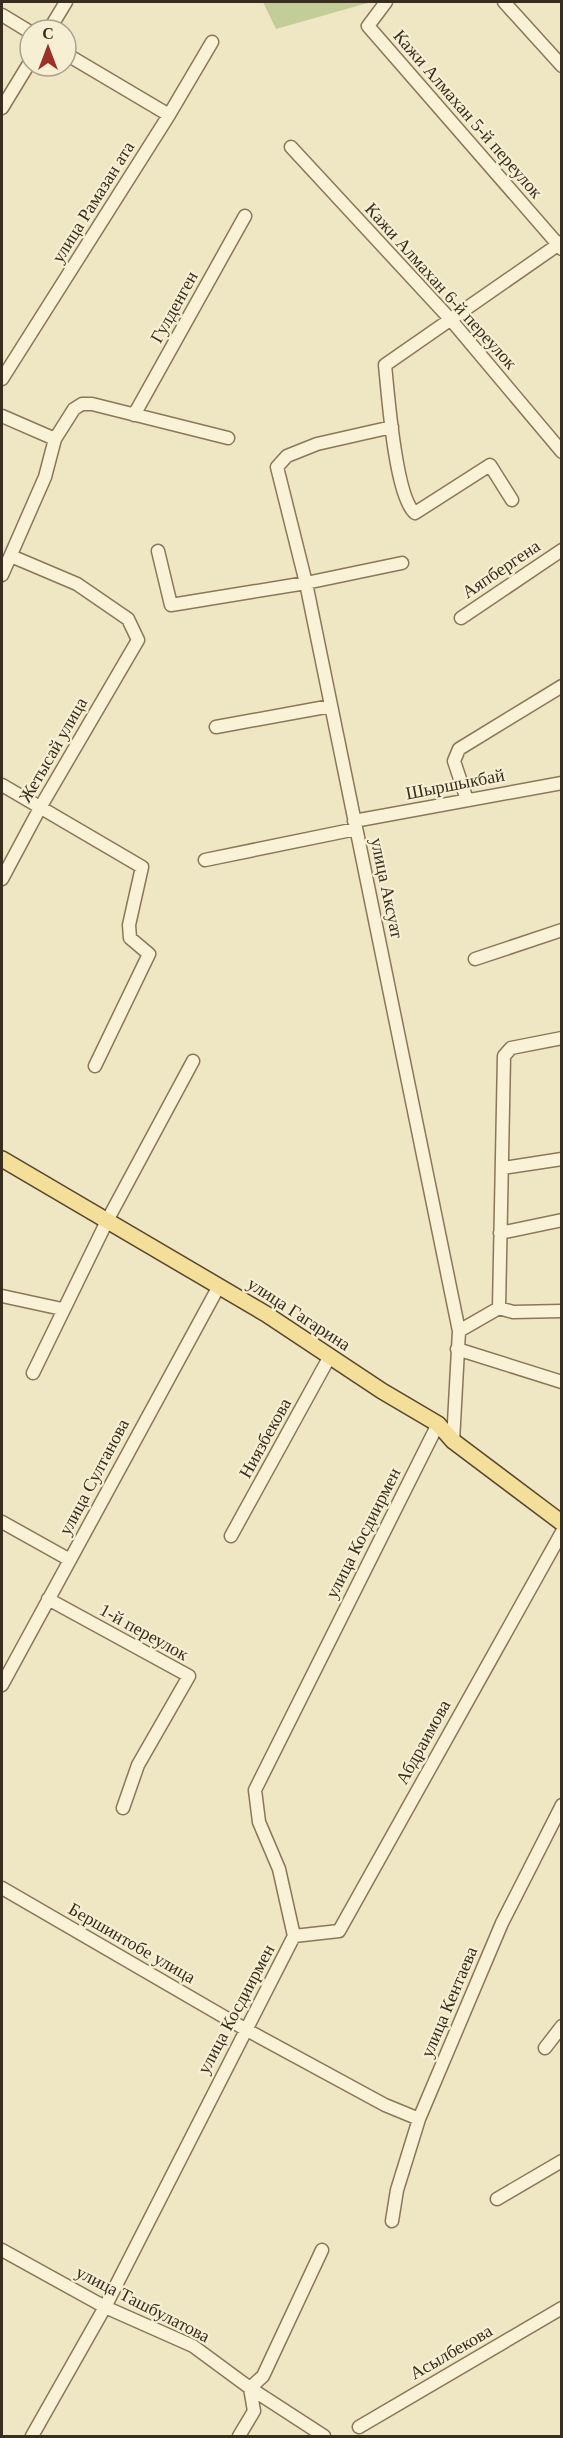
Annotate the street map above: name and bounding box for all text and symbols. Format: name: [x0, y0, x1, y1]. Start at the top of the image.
north arrow: [18, 18, 78, 78]
text: С: [42, 25, 54, 42]
street label: Кажи Алмахан 5-й переулок: [389, 26, 547, 203]
street label: улица Рамазан ата: [48, 138, 138, 266]
street label: Кажи Алмахан 6-й переулок: [361, 199, 521, 373]
street label: Гулденген: [146, 268, 202, 346]
street label: Аяпбергена: [458, 536, 544, 602]
street label: Жетысай улица: [15, 694, 91, 806]
street label: Шыршыкбай: [404, 765, 506, 803]
street label: улица Аксуат: [367, 836, 407, 940]
street label: улица Гагарина: [244, 1273, 354, 1355]
street label: Ниязбекова: [235, 1395, 295, 1481]
street label: улица Султанова: [55, 1415, 133, 1538]
street label: улица Косдиирмен: [321, 1464, 405, 1602]
street label: 1-й переулок: [96, 1599, 192, 1665]
street label: Абдраимова: [392, 1696, 454, 1788]
street label: Бершинтобе улица: [65, 1899, 199, 1987]
street label: улица Косдиирмен: [193, 1941, 279, 2077]
street label: улица Кентаева: [417, 1944, 481, 2060]
street label: улица Ташбулатова: [73, 2262, 213, 2346]
street label: Асылбекова: [406, 2320, 496, 2384]

